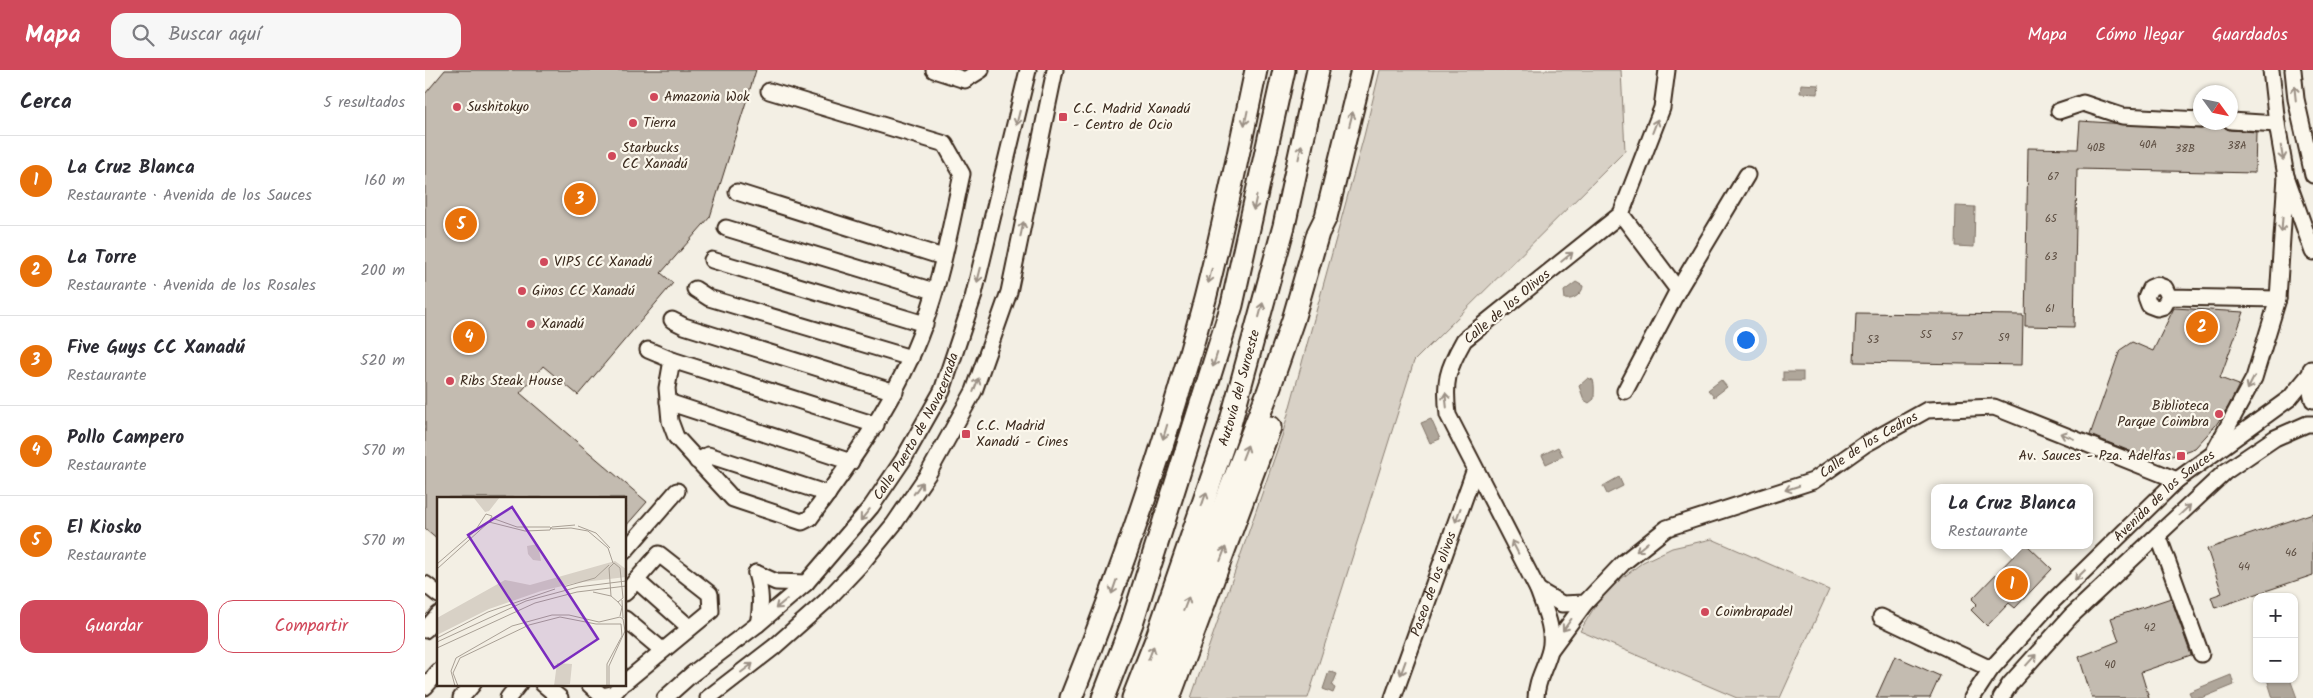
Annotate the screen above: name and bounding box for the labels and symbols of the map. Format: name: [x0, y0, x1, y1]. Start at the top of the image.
north arrow: [2193, 85, 2238, 130]
one-way arrow: [2290, 85, 2300, 101]
place label: Amazonia Wok: [664, 86, 750, 108]
marker: Amazonia Wok: [648, 91, 660, 103]
place label: Sushitokyo: [467, 96, 529, 118]
place label: C.C. Madrid Xanadú - Centro de Ocio: [1073, 98, 1191, 136]
marker: Sushitokyo: [451, 101, 463, 113]
one-way arrow: [1013, 109, 1022, 125]
one-way arrow: [1240, 109, 1250, 125]
marker: C.C. Madrid Xanadú - Centro de Ocio: [1057, 111, 1069, 123]
one-way arrow: [1347, 111, 1356, 127]
place label: Tierra: [643, 112, 676, 134]
marker: Tierra: [627, 117, 639, 129]
one-way arrow: [1650, 119, 1660, 134]
house number: 40A: [2139, 136, 2157, 154]
place label: Starbucks CC Xanadú: [622, 137, 688, 175]
house number: 38A: [2227, 137, 2247, 155]
house number: 40B: [2087, 139, 2105, 157]
house number: 38B: [2175, 140, 2195, 158]
one-way arrow: [1296, 145, 1305, 161]
one-way arrow: [2278, 145, 2287, 161]
marker: Starbucks CC Xanadú: [606, 150, 618, 162]
house number: 67: [2047, 168, 2060, 186]
pin: 3: [564, 180, 596, 218]
one-way arrow: [1249, 195, 1259, 211]
pin: 5: [445, 205, 477, 243]
house number: 65: [2045, 210, 2058, 228]
one-way arrow: [2278, 217, 2287, 233]
one-way arrow: [1018, 222, 1027, 238]
house number: 63: [2045, 248, 2057, 266]
place label: VIPS CC Xanadú: [554, 251, 652, 273]
one-way arrow: [1561, 251, 1574, 262]
marker: VIPS CC Xanadú: [538, 256, 550, 268]
street label: Calle de los Olivos: [1459, 264, 1555, 350]
one-way arrow: [974, 267, 983, 283]
one-way arrow: [1205, 268, 1214, 284]
place label: Ginos CC Xanadú: [532, 280, 635, 302]
marker: Ginos CC Xanadú: [516, 285, 528, 297]
house number: 61: [2045, 300, 2055, 318]
one-way arrow: [1257, 303, 1266, 319]
pin: 2: [2186, 308, 2218, 346]
place label: Xanadú: [541, 313, 584, 335]
pin: 4: [453, 318, 485, 356]
marker: Xanadú: [525, 318, 537, 330]
house number: 55: [1920, 326, 1933, 344]
street label: Autovía del Suroeste: [1213, 327, 1266, 449]
your location: [1733, 327, 1759, 353]
house number: 57: [1952, 328, 1963, 346]
house number: 59: [1998, 329, 2010, 347]
house number: 53: [1867, 331, 1879, 349]
street label: Calle Puerto de Navacerrada: [868, 350, 965, 505]
one-way arrow: [1209, 352, 1219, 368]
place label: Ribs Steak House: [460, 370, 564, 392]
marker: Ribs Steak House: [444, 375, 456, 387]
one-way arrow: [2246, 375, 2255, 390]
one-way arrow: [973, 377, 982, 392]
one-way arrow: [1441, 393, 1451, 409]
place label: Biblioteca Parque Coimbra: [2117, 395, 2209, 433]
street label: Calle de los Cedros: [1815, 406, 1922, 484]
marker: Biblioteca Parque Coimbra: [2213, 408, 2225, 420]
place label: C.C. Madrid Xanadú - Cines: [976, 415, 1068, 453]
one-way arrow: [1160, 424, 1170, 440]
marker: C.C. Madrid Xanadú - Cines: [960, 428, 972, 440]
one-way arrow: [2060, 431, 2075, 440]
one-way arrow: [1241, 445, 1250, 460]
place label: Av. Sauces - Pza. Adelfas: [2018, 445, 2171, 467]
street label: Avenida de los Sauces: [2108, 445, 2220, 547]
marker: Av. Sauces - Pza. Adelfas: [2175, 450, 2187, 462]
one-way arrow: [913, 482, 923, 496]
one-way arrow: [1785, 484, 1800, 493]
one-way arrow: [1200, 492, 1209, 507]
inset map: [437, 497, 626, 686]
one-way arrow: [2178, 504, 2191, 516]
one-way arrow: [1453, 507, 1462, 522]
one-way arrow: [859, 508, 870, 521]
street label: Paseo de los olivos: [1405, 529, 1463, 640]
one-way arrow: [1510, 539, 1520, 554]
one-way arrow: [1636, 542, 1649, 553]
house number: 46: [2285, 544, 2297, 562]
one-way arrow: [1219, 547, 1228, 562]
house number: 44: [2238, 558, 2250, 576]
pin: 1: [1996, 565, 2028, 603]
one-way arrow: [2074, 569, 2086, 581]
one-way arrow: [1109, 578, 1118, 594]
one-way arrow: [1182, 597, 1191, 612]
one-way arrow: [775, 598, 788, 610]
place label: Coimbrapadel: [1715, 601, 1793, 623]
marker: Coimbrapadel: [1699, 606, 1711, 618]
one-way arrow: [1562, 618, 1572, 632]
house number: 42: [2144, 619, 2156, 637]
one-way arrow: [1147, 645, 1156, 660]
one-way arrow: [2025, 654, 2037, 667]
house number: 40: [2104, 656, 2116, 674]
one-way arrow: [1398, 660, 1407, 675]
one-way arrow: [740, 663, 754, 673]

